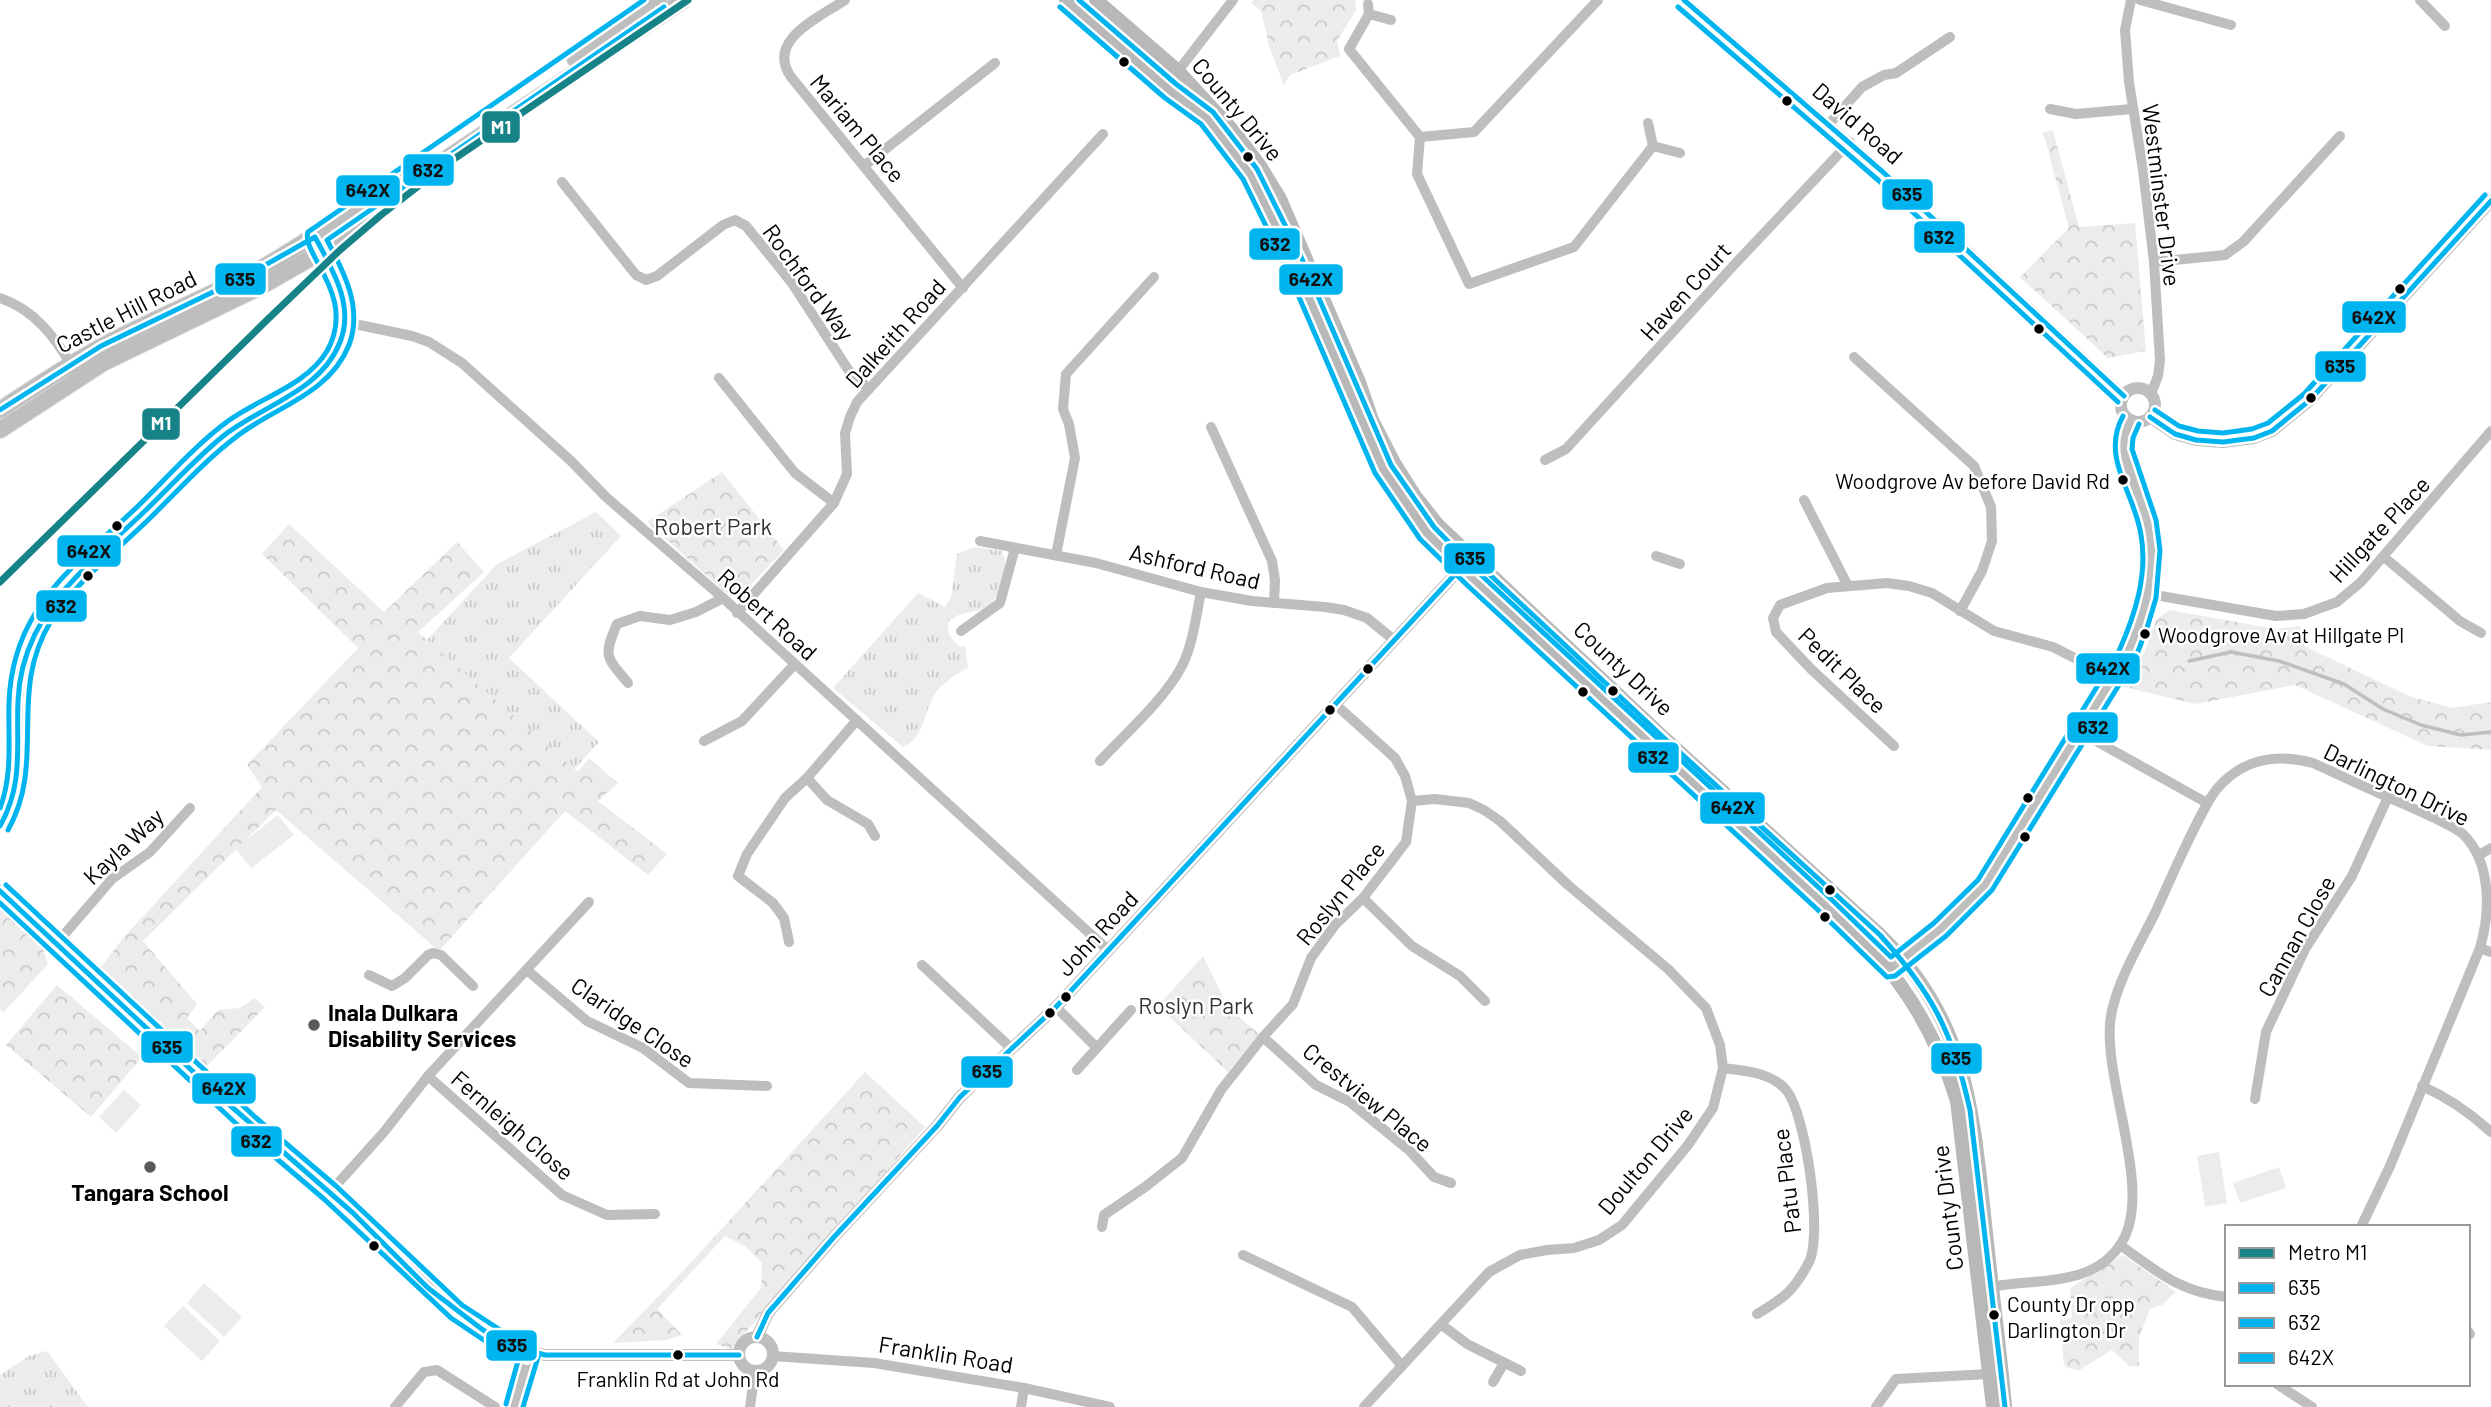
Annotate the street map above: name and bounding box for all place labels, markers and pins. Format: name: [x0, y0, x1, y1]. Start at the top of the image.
unlabelled marker: [1117, 55, 1131, 69]
unlabelled marker: [1780, 94, 1794, 108]
unlabelled marker: [1241, 150, 1255, 164]
unlabelled marker: [2393, 282, 2407, 296]
unlabelled marker: [2032, 322, 2046, 336]
unlabelled marker: [2304, 391, 2318, 405]
place label: Woodgrove Av before David Rd: [1835, 468, 2110, 493]
marker: Woodgrove Av before David Rd: [2116, 473, 2130, 487]
unlabelled marker: [110, 519, 124, 533]
unlabelled marker: [81, 569, 95, 583]
place label: Woodgrove Av at Hillgate Pl: [2158, 622, 2404, 647]
marker: Woodgrove Av at Hillgate Pl: [2138, 627, 2152, 641]
unlabelled marker: [1361, 662, 1375, 676]
unlabelled marker: [1606, 684, 1620, 698]
unlabelled marker: [1576, 685, 1590, 699]
unlabelled marker: [1323, 703, 1337, 717]
unlabelled marker: [2021, 791, 2035, 805]
unlabelled marker: [2018, 830, 2032, 844]
unlabelled marker: [1823, 883, 1837, 897]
unlabelled marker: [1818, 910, 1832, 924]
unlabelled marker: [1059, 990, 1073, 1004]
place label: Inala Dulkara Disability Services: [328, 998, 516, 1052]
unlabelled marker: [1043, 1006, 1057, 1020]
marker: Inala Dulkara Disability Services: [306, 1017, 322, 1033]
marker: Tangara School: [142, 1159, 158, 1175]
place label: Tangara School: [71, 1178, 229, 1206]
unlabelled marker: [367, 1239, 381, 1253]
place label: County Dr opp Darlington Dr: [2007, 1291, 2135, 1342]
marker: County Dr opp Darlington Dr: [1987, 1308, 2001, 1322]
marker: Franklin Rd at John Rd: [671, 1348, 685, 1362]
place label: Franklin Rd at John Rd: [576, 1366, 780, 1391]

